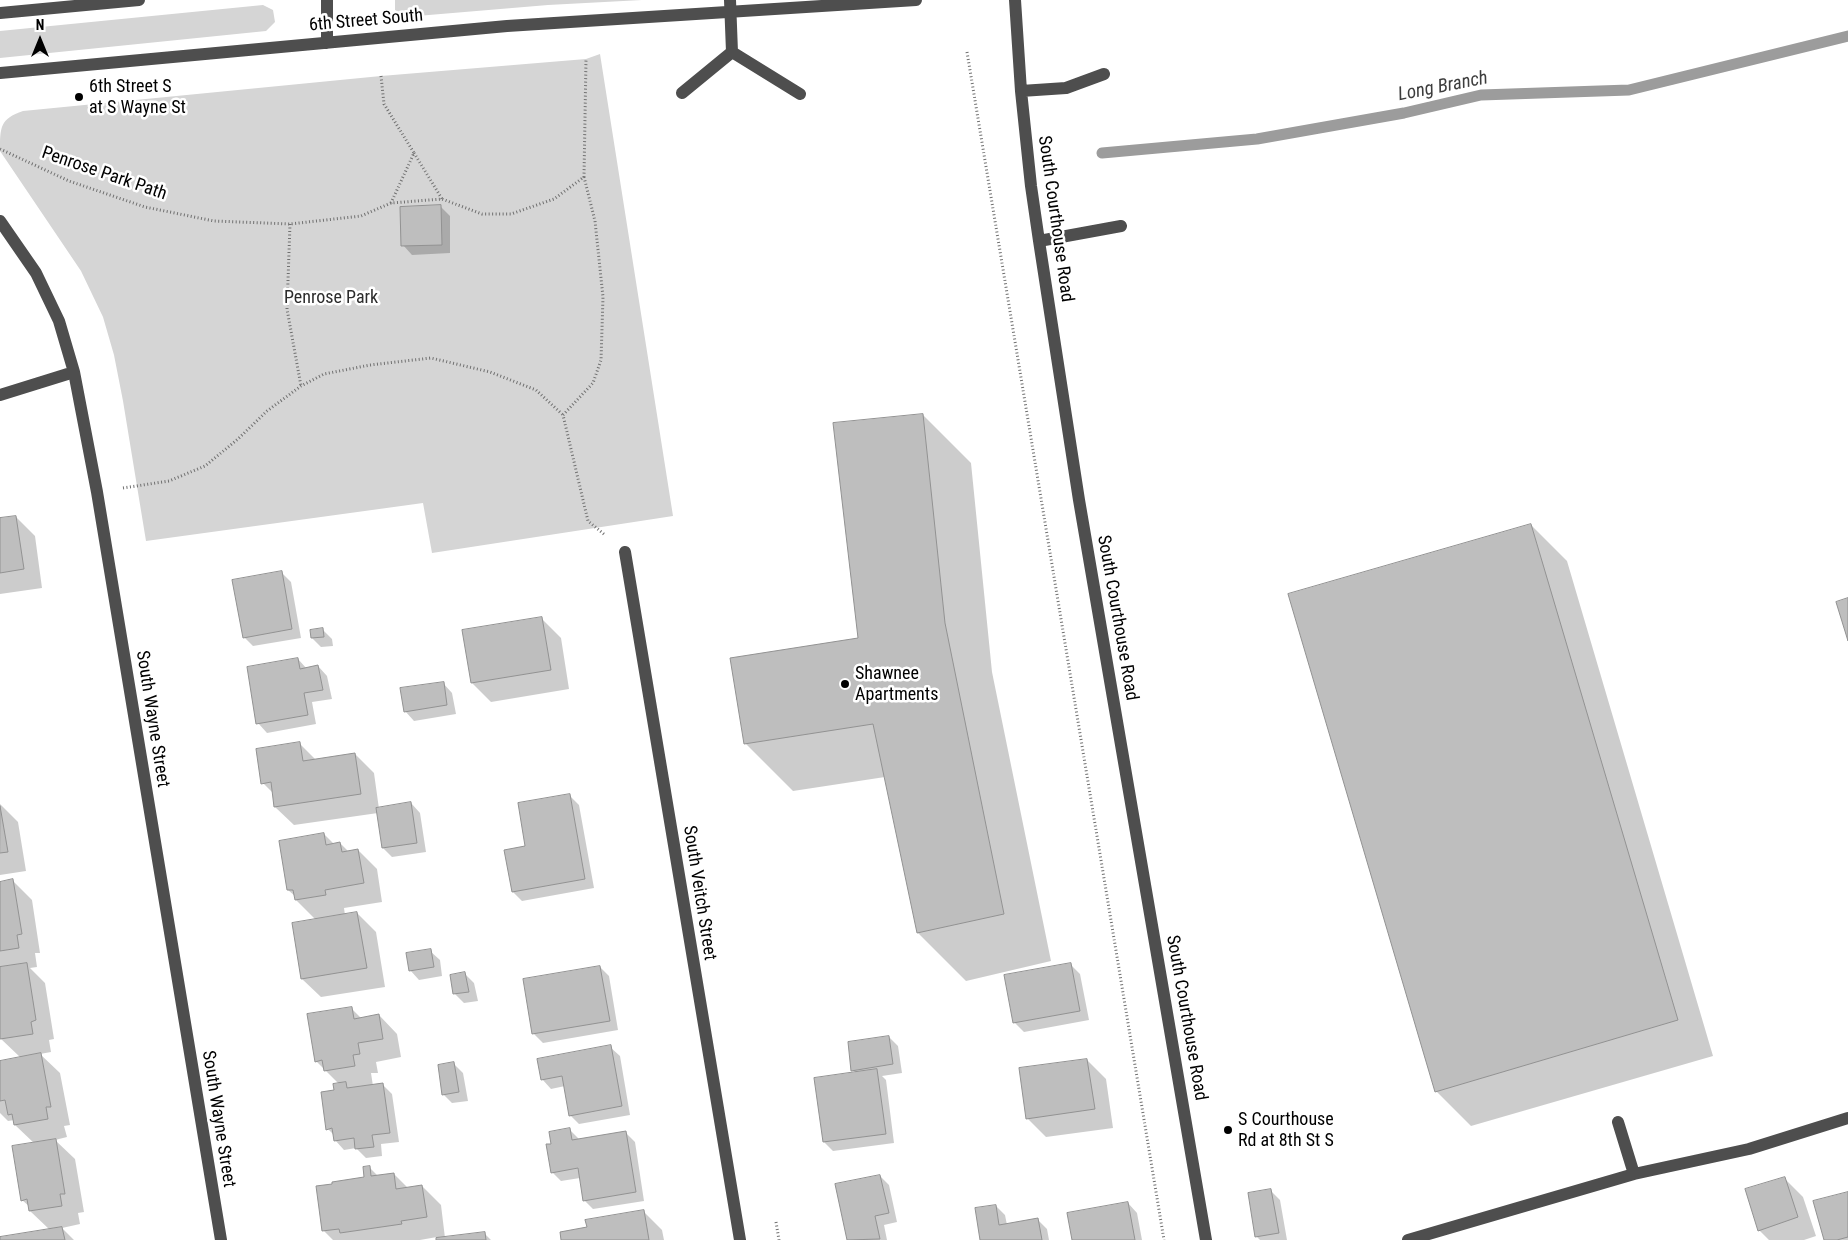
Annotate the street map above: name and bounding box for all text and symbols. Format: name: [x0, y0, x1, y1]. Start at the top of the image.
street label: 6th Street South: [308, 5, 424, 37]
north arrow: [15, 15, 65, 65]
text: N: [36, 17, 44, 33]
water label: Long Branch: [1396, 67, 1490, 107]
place label: 6th Street S at S Wayne St: [89, 76, 186, 118]
marker: 6th Street S at S Wayne St: [73, 91, 85, 103]
street label: South Courthouse Road: [1033, 134, 1077, 304]
street label: Penrose Park Path: [39, 142, 169, 206]
park label: Penrose Park: [284, 287, 378, 309]
street label: South Courthouse Road: [1092, 534, 1142, 702]
street label: South Wayne Street: [131, 649, 173, 789]
place label: Shawnee Apartments: [855, 663, 938, 706]
marker: Shawnee Apartments: [839, 678, 851, 690]
street label: South Veitch Street: [678, 824, 720, 962]
street label: South Courthouse Road: [1161, 934, 1211, 1102]
street label: South Wayne Street: [197, 1049, 239, 1189]
place label: S Courthouse Rd at 8th St S: [1238, 1109, 1334, 1152]
marker: S Courthouse Rd at 8th St S: [1222, 1124, 1234, 1136]

